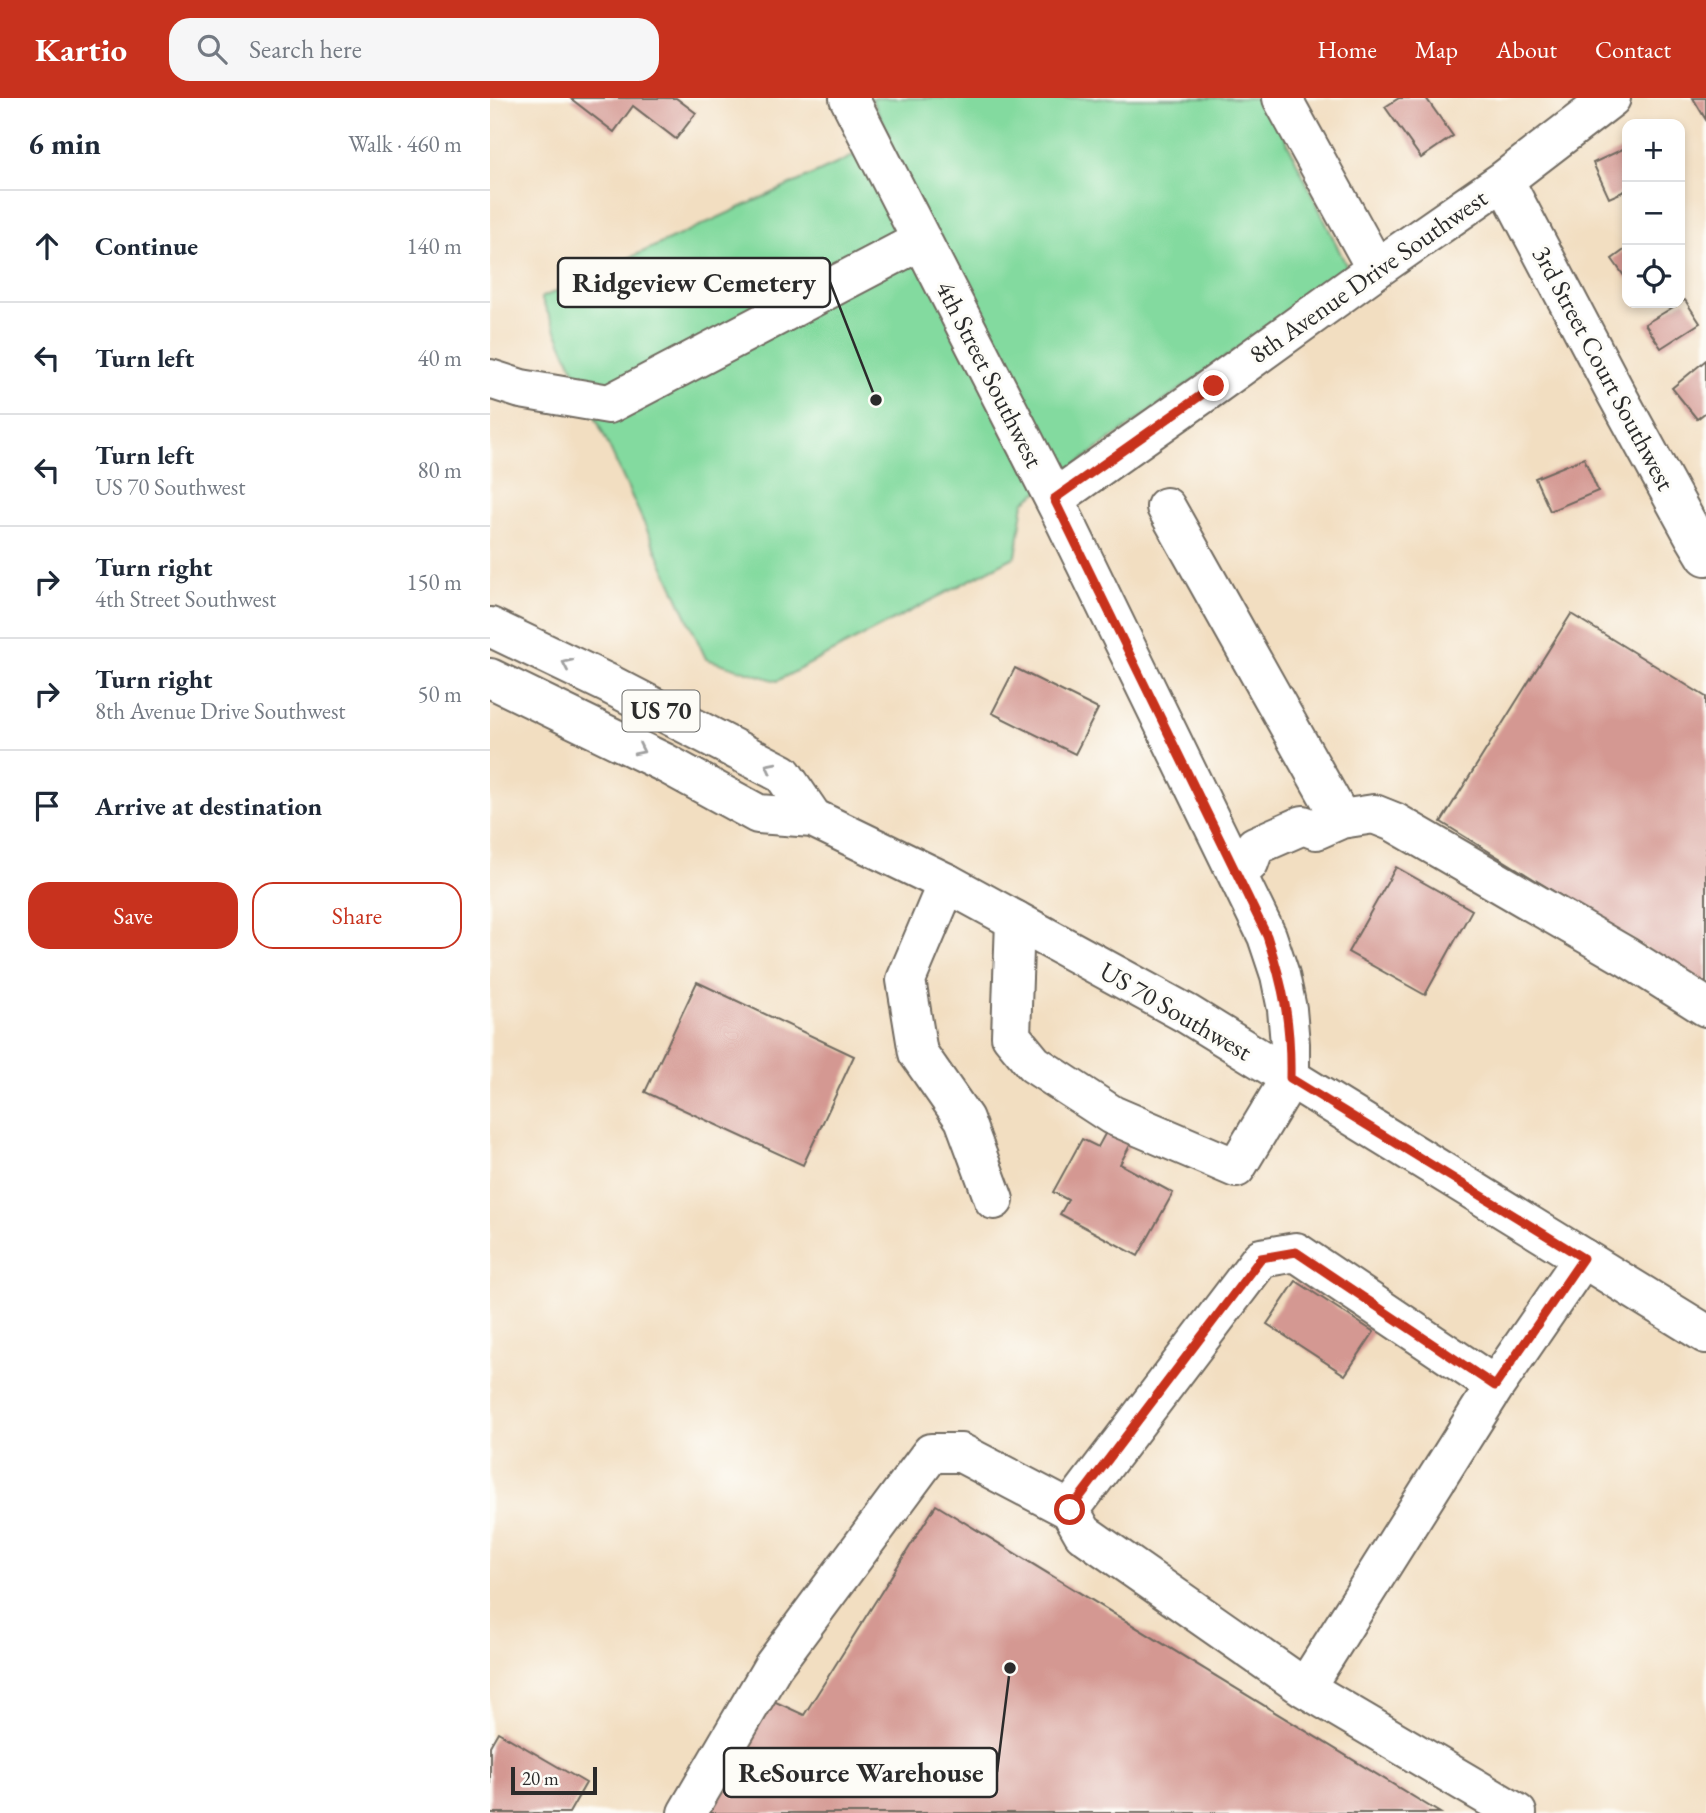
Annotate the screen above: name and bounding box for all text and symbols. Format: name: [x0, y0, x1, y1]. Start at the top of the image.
search box: [169, 18, 659, 81]
text: Kartio: [35, 28, 127, 71]
icon: search: [193, 30, 231, 68]
text: Search here: [249, 32, 362, 66]
text: Home: [1317, 34, 1377, 65]
text: Map: [1415, 34, 1458, 65]
text: About: [1496, 34, 1557, 65]
text: Contact: [1595, 34, 1671, 65]
map controls: [1622, 119, 1685, 308]
button: +: [1622, 119, 1685, 182]
text: 6 min: [28, 124, 101, 163]
text: Walk · 460 m: [348, 129, 462, 159]
street label: 8th Avenue Drive Southwest: [1242, 181, 1494, 371]
button: −: [1622, 182, 1685, 245]
icon: ahead: [28, 227, 66, 265]
text: Continue: [95, 229, 198, 263]
text: 140 m: [406, 231, 462, 261]
street label: 3rd Street Court Southwest: [1525, 240, 1683, 496]
button: locate: [1622, 245, 1685, 308]
callout: Ridgeview Cemetery: [558, 258, 830, 307]
text: Ridgeview Cemetery: [572, 264, 817, 300]
street label: 4th Street Southwest: [928, 275, 1052, 473]
icon: left: [28, 339, 66, 377]
text: Turn left: [95, 341, 194, 375]
text: 40 m: [417, 343, 462, 373]
route end: [1198, 370, 1229, 401]
text: Turn left: [95, 438, 194, 472]
icon: left: [28, 451, 66, 489]
text: 80 m: [417, 455, 462, 485]
text: US 70 Southwest: [95, 472, 245, 502]
text: Turn right: [95, 550, 213, 584]
icon: right: [28, 563, 66, 601]
text: 150 m: [406, 567, 462, 597]
text: 4th Street Southwest: [95, 584, 276, 614]
one-way arrow: [562, 658, 574, 672]
text: Turn right: [95, 662, 213, 696]
icon: right: [28, 675, 66, 713]
text: 50 m: [417, 679, 462, 709]
road number: US 70: [622, 690, 700, 732]
text: 8th Avenue Drive Southwest: [95, 696, 346, 726]
one-way arrow: [633, 742, 645, 756]
one-way arrow: [765, 761, 777, 775]
icon: arrive: [28, 787, 66, 825]
text: Arrive at destination: [95, 789, 322, 823]
button: Save: [28, 882, 238, 949]
button: Share: [252, 882, 462, 949]
street label: US 70 Southwest: [1094, 954, 1258, 1068]
route start: [1054, 1494, 1085, 1525]
callout: ReSource Warehouse: [724, 1748, 997, 1797]
text: ReSource Warehouse: [738, 1754, 984, 1790]
scale bar: [511, 1764, 597, 1796]
text: 20 m: [522, 1766, 559, 1791]

